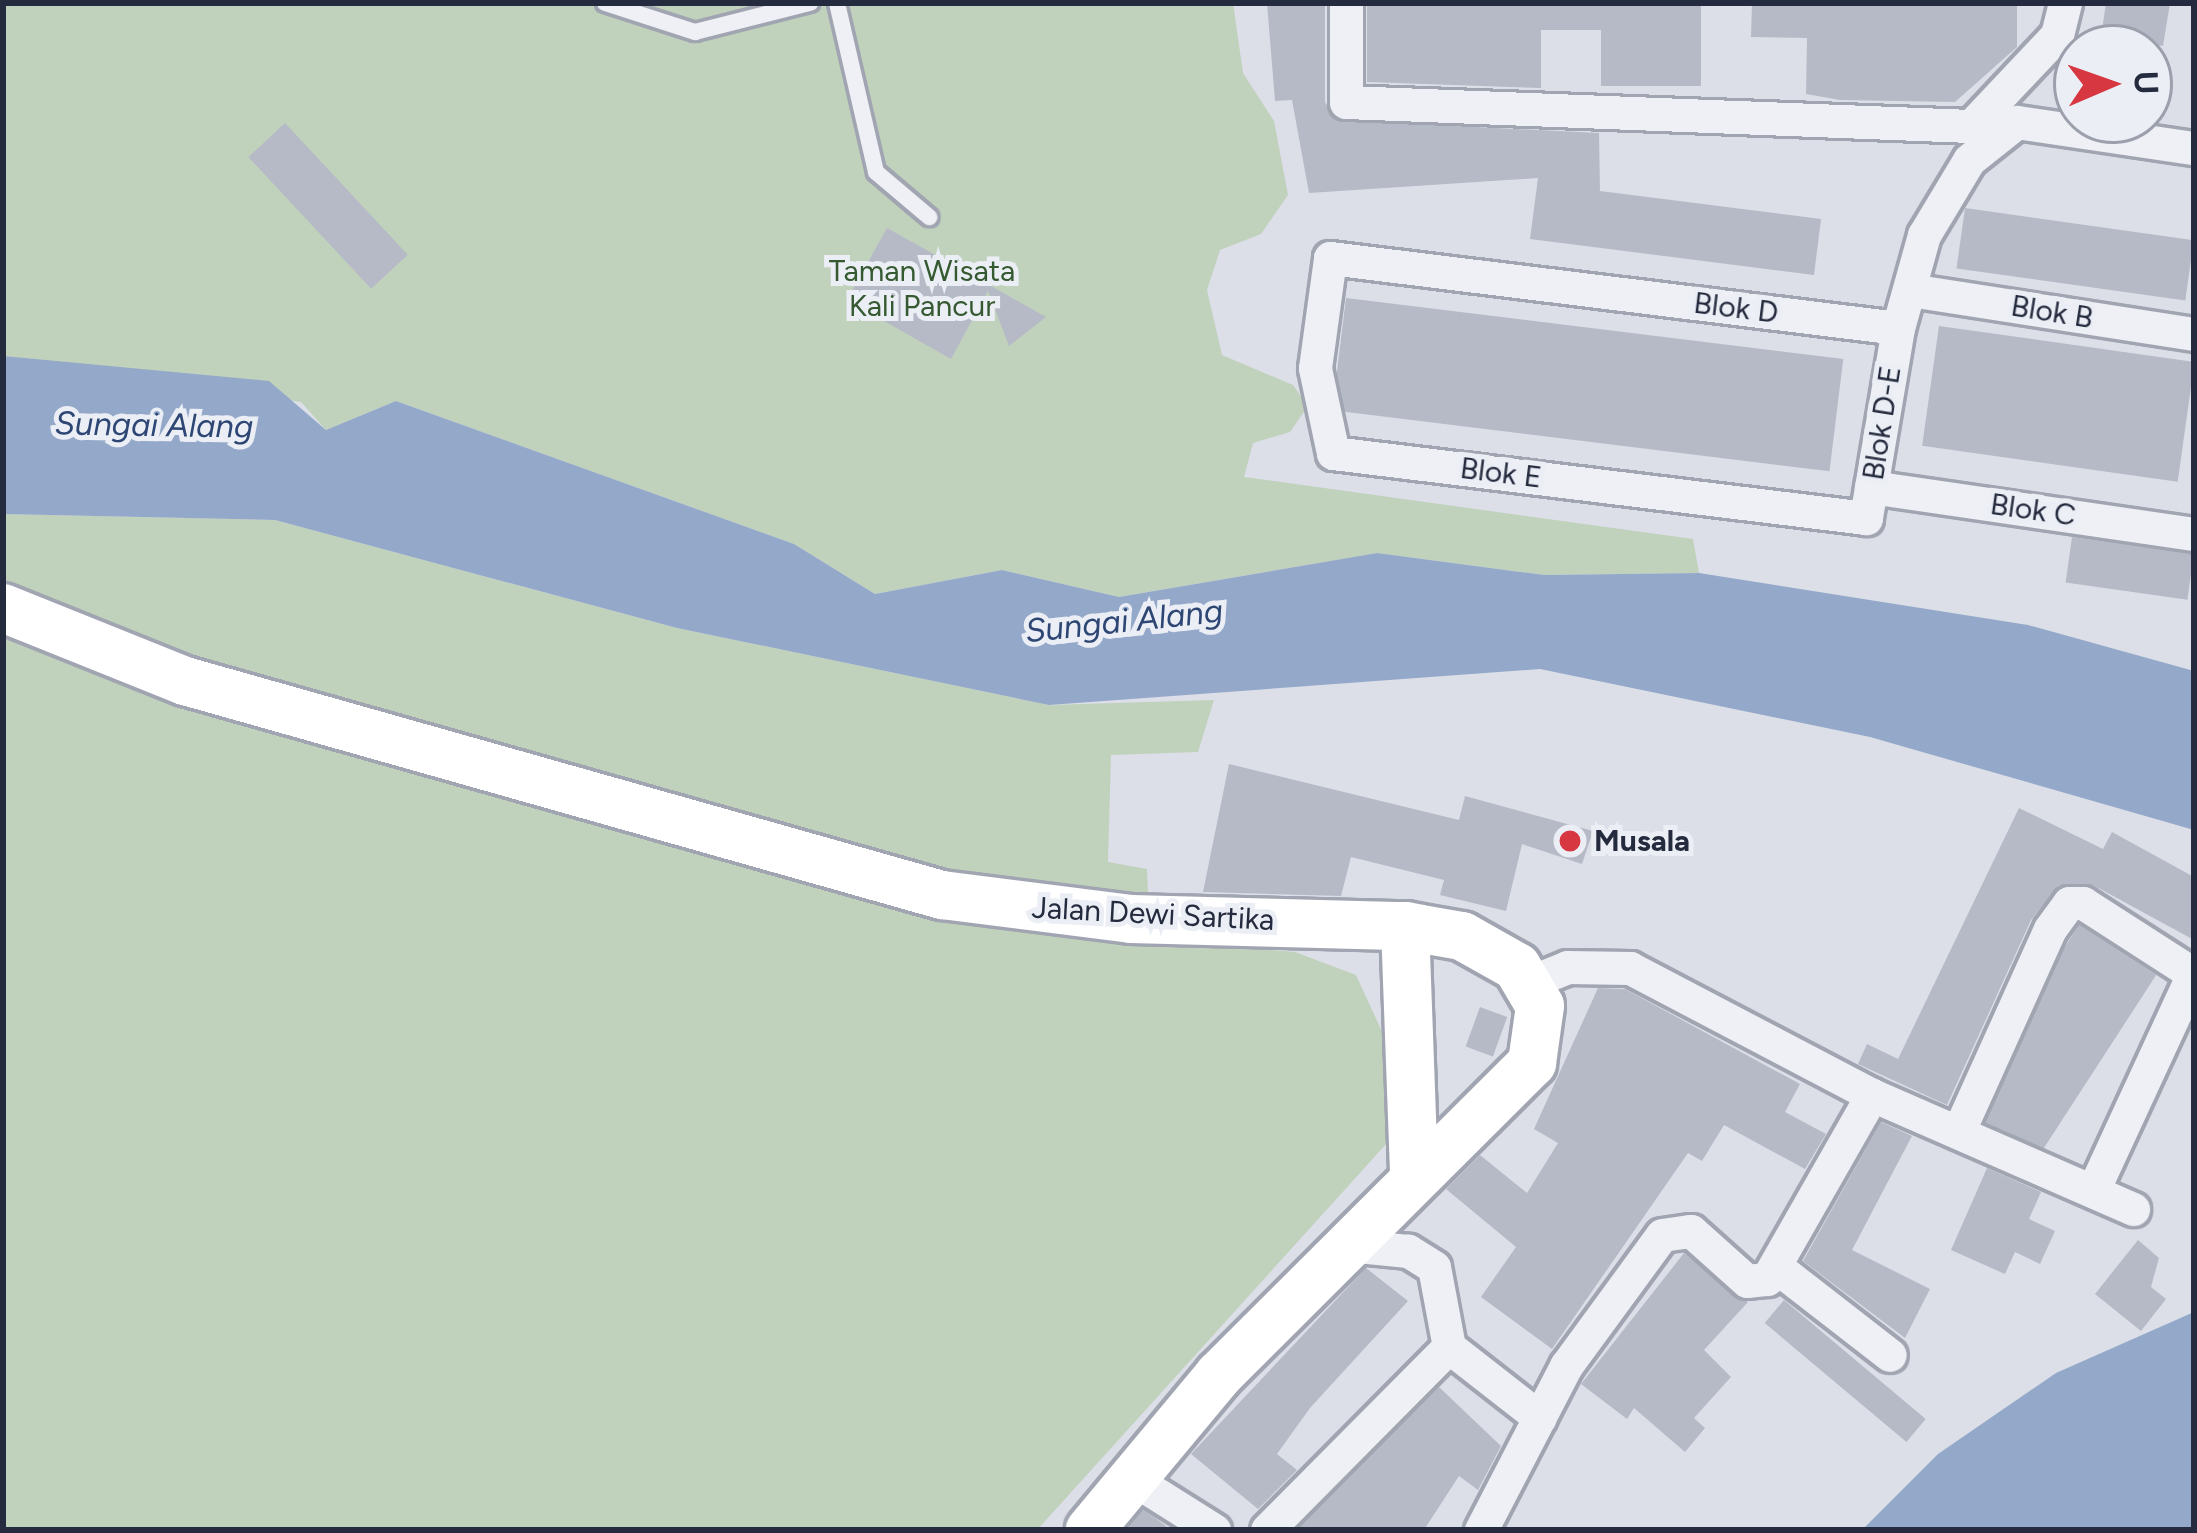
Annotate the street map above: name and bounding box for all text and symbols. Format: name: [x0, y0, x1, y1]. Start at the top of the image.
north arrow: [2053, 24, 2173, 144]
text: U: [2127, 71, 2166, 95]
park label: Taman Wisata Kali Pancur: [829, 253, 1015, 324]
street label: Blok D: [1692, 285, 1780, 331]
street label: Blok B: [2008, 288, 2096, 336]
street label: Blok D-E: [1855, 363, 1909, 483]
water label: Sungai Alang: [54, 403, 254, 447]
street label: Blok E: [1458, 450, 1544, 496]
street label: Blok C: [1988, 486, 2078, 534]
water label: Sungai Alang: [1023, 591, 1225, 651]
place label: Musala: [1594, 823, 1690, 859]
marker: Musala: [1557, 828, 1583, 854]
street label: Jalan Dewi Sartika: [1031, 890, 1275, 938]

